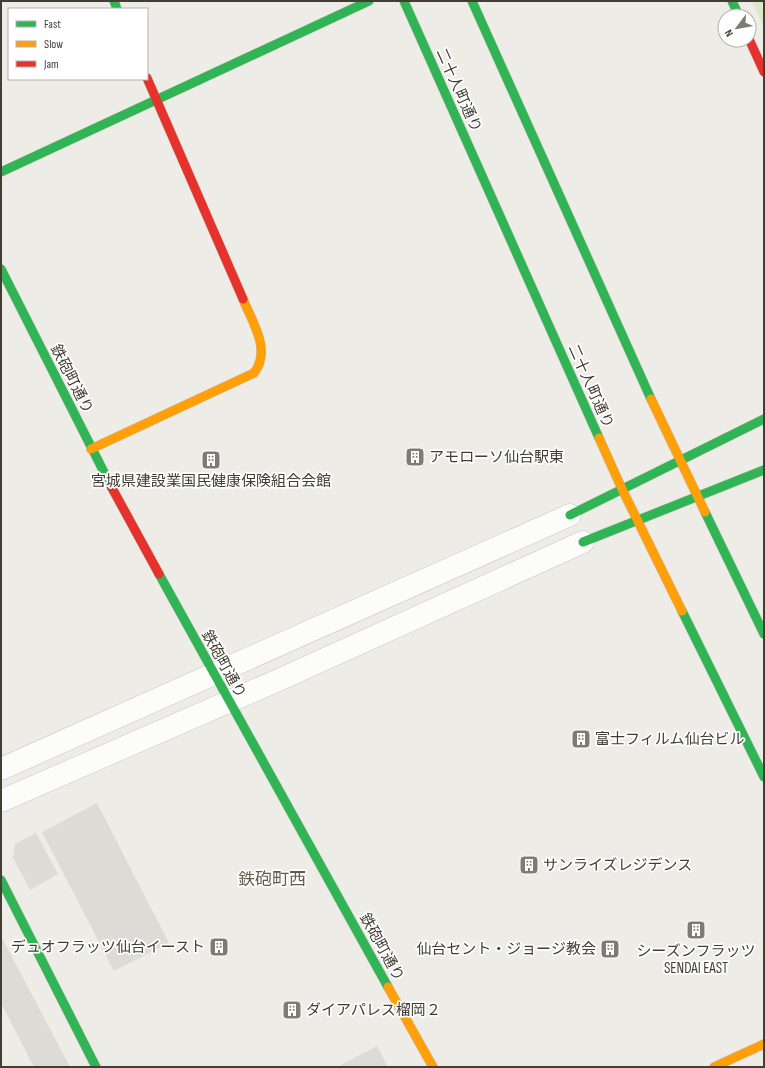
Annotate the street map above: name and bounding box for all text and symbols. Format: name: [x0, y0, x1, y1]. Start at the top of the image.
legend: [8, 8, 148, 80]
north arrow: [717, 8, 757, 48]
text: Fast: [44, 17, 61, 32]
text: N: [722, 27, 736, 39]
text: Slow: [44, 37, 63, 52]
street label: 二十人町通り: [432, 45, 486, 135]
text: Jam: [43, 57, 59, 72]
street label: 鉄砲町通り: [46, 341, 97, 417]
street label: 二十人町通り: [564, 341, 618, 431]
building icon: アモローソ仙台駅東: [404, 446, 426, 468]
place label: アモローソ仙台駅東: [429, 448, 564, 467]
building icon: 宮城県建設業国民健康保険組合会館: [200, 449, 222, 471]
place label: 宮城県建設業国民健康保険組合会館: [91, 472, 331, 491]
street label: 鉄砲町通り: [197, 627, 250, 702]
building icon: 富士フィルム仙台ビル: [570, 728, 592, 750]
place label: 富士フィルム仙台ビル: [595, 730, 744, 749]
building icon: サンライズレジデンス: [518, 854, 540, 876]
place label: サンライズレジデンス: [543, 856, 692, 875]
district label: 鉄砲町西: [238, 870, 306, 890]
street label: 鉄砲町通り: [355, 910, 408, 985]
building icon: シーズンフラッツ SENDAI EAST: [685, 919, 707, 941]
building icon: デュオフラッツ仙台イースト: [208, 936, 230, 958]
place label: デュオフラッツ仙台イースト: [11, 938, 205, 957]
building icon: 仙台セント・ジョージ教会: [599, 938, 621, 960]
place label: 仙台セント・ジョージ教会: [416, 940, 596, 959]
place label: シーズンフラッツ SENDAI EAST: [637, 942, 755, 978]
building icon: ダイアパレス榴岡２: [281, 999, 303, 1021]
place label: ダイアパレス榴岡２: [306, 1001, 441, 1020]

